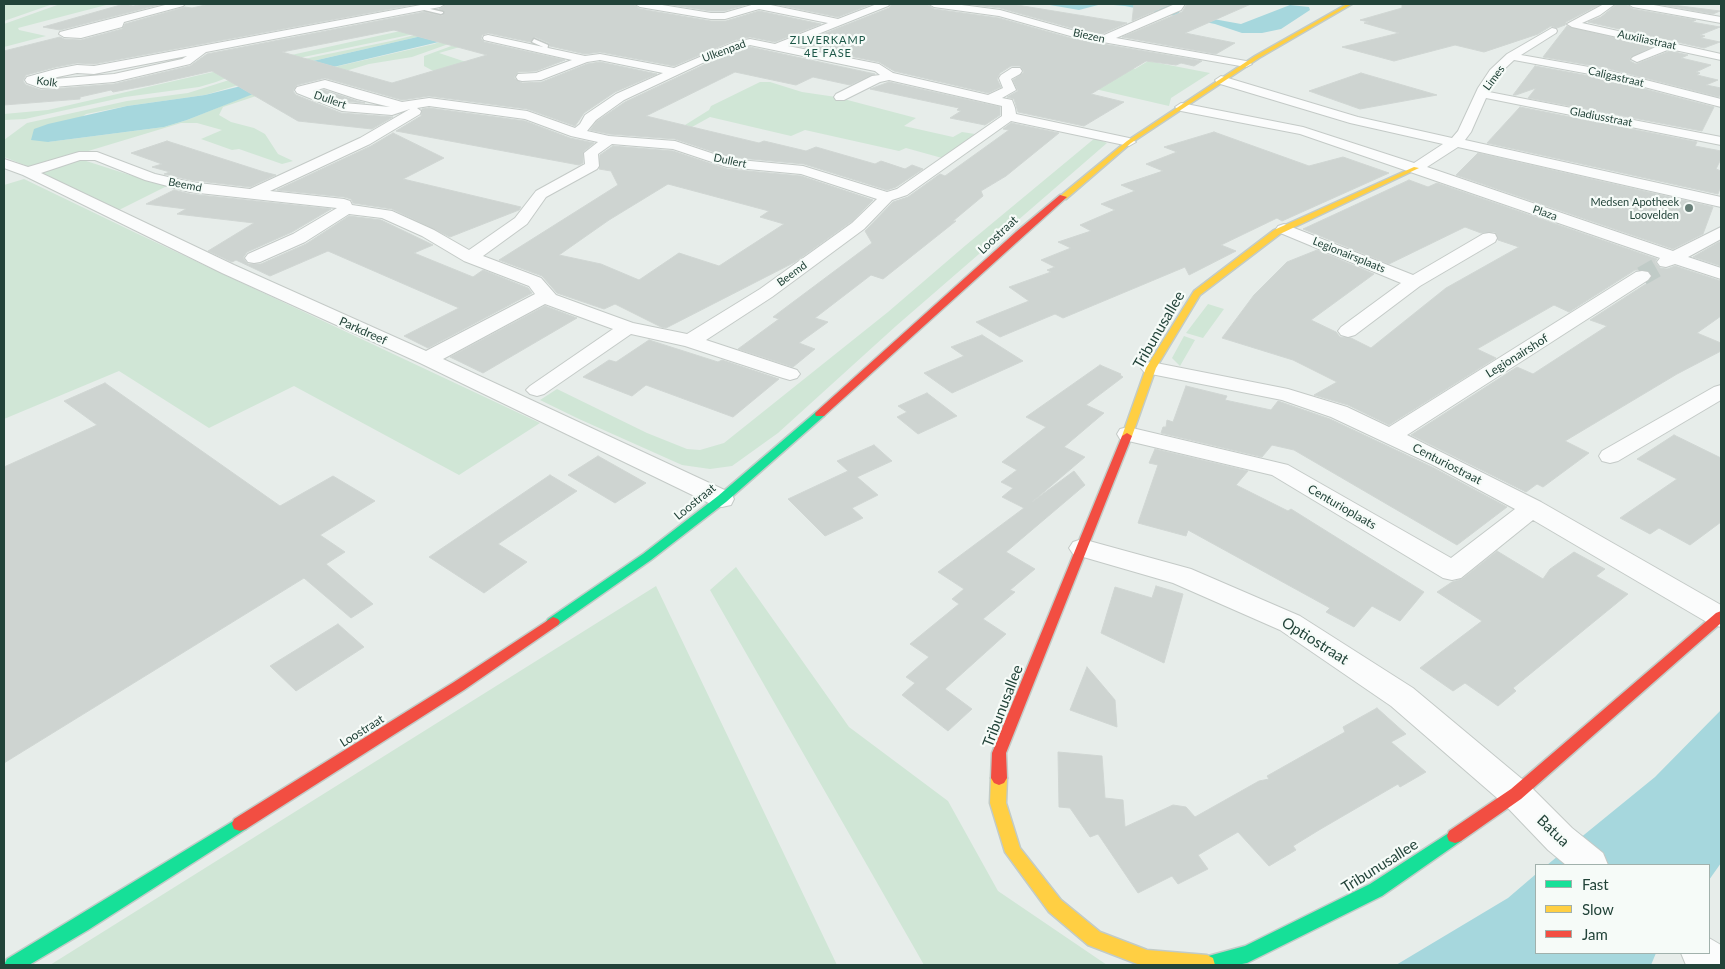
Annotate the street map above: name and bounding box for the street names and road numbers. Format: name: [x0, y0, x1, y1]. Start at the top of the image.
street label: Biezen: [1072, 26, 1106, 46]
street label: Auxiliastraat: [1616, 27, 1678, 53]
street label: Ulkenpad: [700, 37, 748, 65]
street label: Limes: [1480, 63, 1508, 93]
street label: Caligastraat: [1587, 64, 1645, 90]
street label: Kolk: [36, 74, 58, 90]
street label: Dullert: [312, 88, 348, 112]
street label: Gladiusstraat: [1569, 104, 1633, 130]
street label: Dullert: [712, 151, 748, 171]
street label: Beemd: [167, 175, 203, 195]
street label: Plaza: [1531, 203, 1559, 223]
street label: Loostraat: [975, 213, 1021, 257]
street label: Legionairsplaats: [1311, 234, 1387, 276]
street label: Beemd: [774, 259, 810, 289]
street label: Tribunusallee: [1130, 288, 1188, 372]
street label: Parkdreef: [337, 314, 389, 348]
street label: Legionairshof: [1483, 331, 1551, 381]
street label: Centuriostraat: [1410, 440, 1484, 488]
street label: Loostraat: [671, 481, 719, 523]
street label: Centurioplaats: [1305, 482, 1379, 532]
street label: Optiostraat: [1278, 613, 1352, 669]
street label: Tribunusallee: [979, 662, 1027, 750]
street label: Loostraat: [337, 712, 387, 750]
street label: Batua: [1533, 811, 1573, 851]
street label: Tribunusallee: [1338, 835, 1422, 897]

